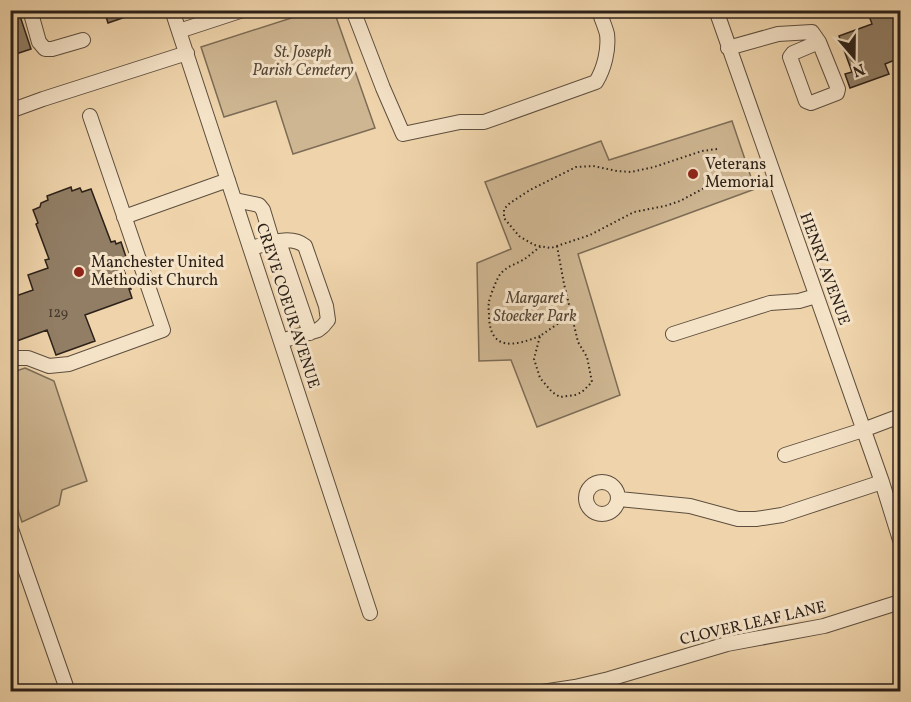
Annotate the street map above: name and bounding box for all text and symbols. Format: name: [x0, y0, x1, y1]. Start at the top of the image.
north arrow: [824, 27, 884, 87]
park label: St. Joseph Parish Cemetery: [252, 42, 354, 82]
text: N: [849, 57, 868, 82]
place label: Veterans Memorial: [705, 154, 774, 194]
marker: Veterans Memorial: [686, 167, 700, 181]
street label: HENRY AVENUE: [793, 210, 855, 328]
street label: CREVE COEUR AVENUE: [250, 221, 324, 391]
place label: Manchester United Methodist Church: [91, 252, 224, 292]
marker: Manchester United Methodist Church: [72, 265, 86, 279]
park label: Margaret Stoecker Park: [493, 288, 577, 328]
house number: 129: [48, 304, 68, 323]
street label: CLOVER LEAF LANE: [678, 597, 828, 651]

